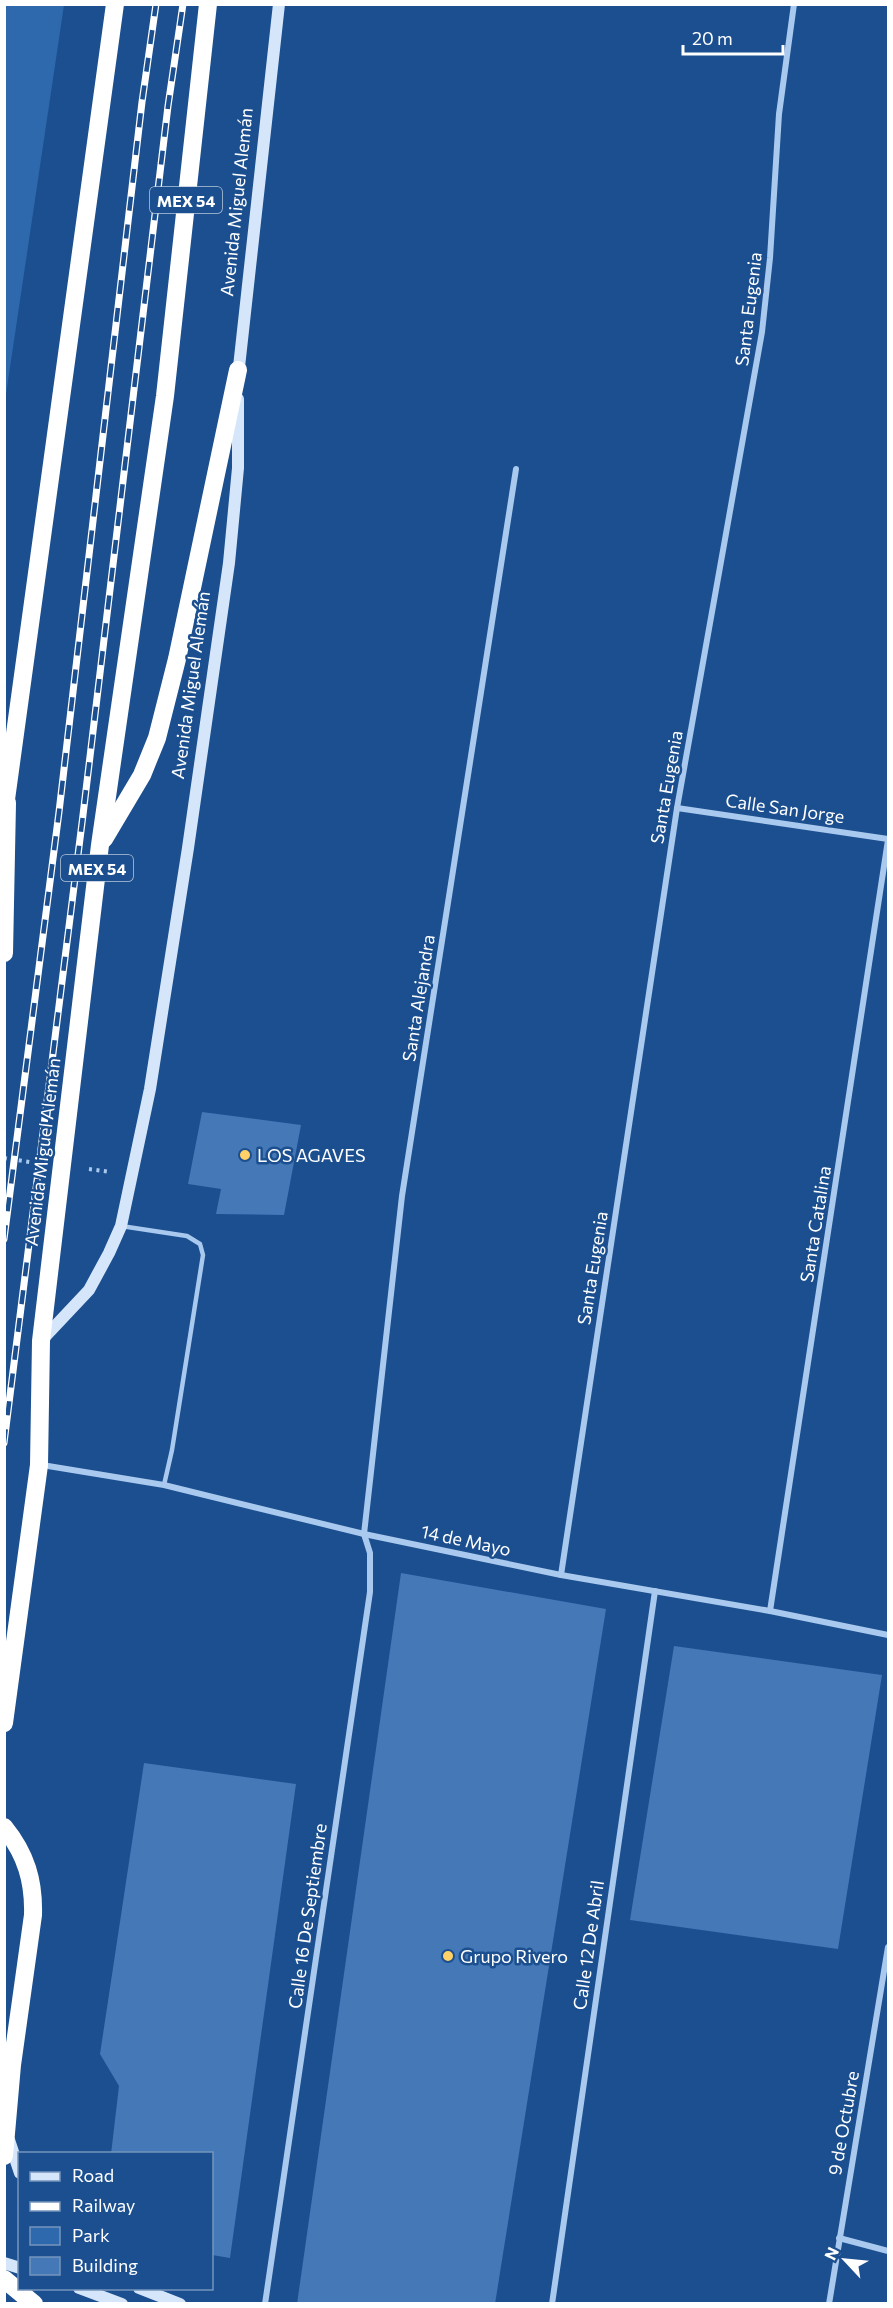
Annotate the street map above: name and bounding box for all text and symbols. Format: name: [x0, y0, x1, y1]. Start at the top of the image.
scale bar: [683, 18, 784, 56]
text: 20 m: [692, 27, 733, 49]
street label: Avenida Miguel Alemán: [215, 107, 257, 297]
road number: MEX 54: [150, 187, 222, 213]
street label: Santa Eugenia: [730, 251, 766, 367]
street label: Avenida Miguel Alemán: [166, 590, 214, 780]
street label: Santa Eugenia: [645, 729, 687, 845]
street label: Calle San Jorge: [724, 789, 846, 827]
road number: MEX 54: [61, 855, 133, 881]
street label: Santa Alejandra: [397, 933, 439, 1063]
street label: Avenida Miguel Alemán: [20, 1057, 64, 1247]
place label: LOS AGAVES: [257, 1144, 365, 1166]
marker: LOS AGAVES: [238, 1148, 252, 1162]
street label: Santa Catalina: [795, 1164, 835, 1284]
street label: Santa Eugenia: [572, 1210, 612, 1326]
street label: 14 de Mayo: [419, 1520, 513, 1560]
street label: Calle 16 De Septiembre: [283, 1822, 331, 2010]
street label: Calle 12 De Abril: [568, 1879, 608, 2011]
place label: Grupo Rivero: [460, 1945, 568, 1967]
marker: Grupo Rivero: [441, 1949, 455, 1963]
street label: 9 de Octubre: [823, 2069, 863, 2177]
legend: [18, 2152, 213, 2290]
text: Road: [72, 2164, 114, 2186]
text: Railway: [72, 2194, 135, 2216]
text: Park: [72, 2224, 110, 2246]
north arrow: [815, 2230, 875, 2290]
text: N: [820, 2244, 842, 2263]
text: Building: [72, 2254, 138, 2276]

